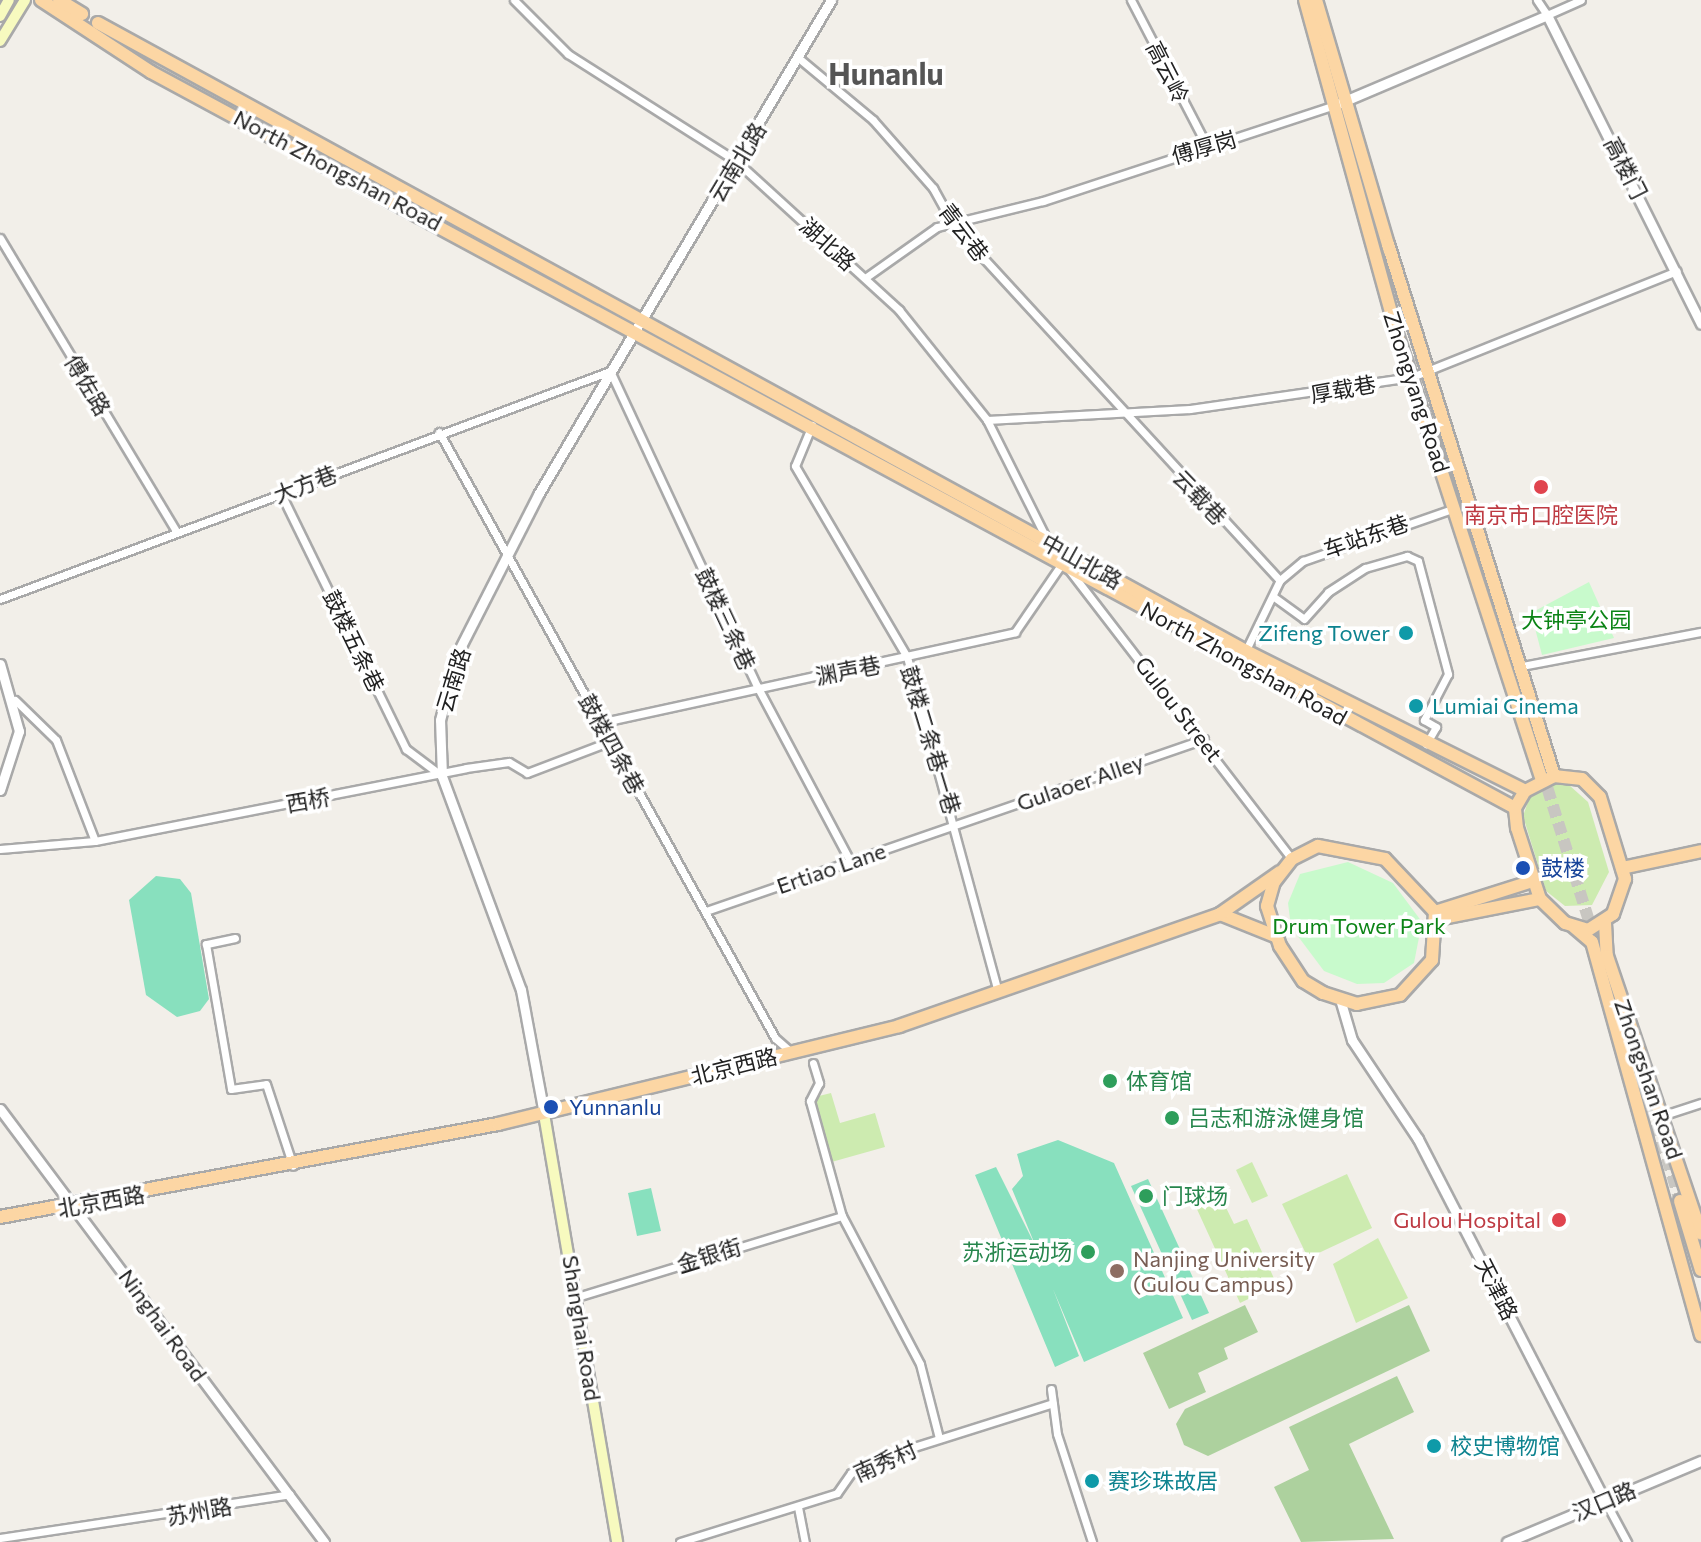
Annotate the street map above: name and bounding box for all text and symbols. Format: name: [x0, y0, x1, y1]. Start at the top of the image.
street label: 高云岭: [1141, 37, 1195, 107]
district label: Hunanlu: [828, 55, 944, 91]
street label: North Zhongshan Road: [229, 104, 447, 236]
street label: 云南北路: [703, 117, 771, 207]
street label: 傅厚岗: [1169, 125, 1239, 169]
street label: 高楼门: [1599, 133, 1653, 203]
street label: 青云巷: [934, 198, 994, 266]
street label: 湖北路: [795, 212, 861, 276]
street label: Zhongyang Road: [1379, 308, 1455, 476]
street label: 傅佐路: [60, 350, 116, 420]
street label: 厚载巷: [1308, 370, 1378, 408]
street label: 大方巷: [269, 460, 341, 508]
street label: 云载巷: [1168, 464, 1232, 530]
marker: 南京市口腔医院: [1530, 476, 1552, 498]
place label: 南京市口腔医院: [1464, 502, 1618, 528]
street label: 车站东巷: [1320, 509, 1412, 563]
street label: 中山北路: [1037, 528, 1127, 594]
street label: 鼓楼三条巷: [691, 564, 761, 674]
street label: 鼓楼五条巷: [318, 586, 390, 696]
street label: North Zhongshan Road: [1136, 595, 1352, 731]
park label: 大钟亭公园: [1521, 607, 1631, 633]
place label: Zifeng Tower: [1258, 620, 1390, 646]
marker: Zifeng Tower: [1397, 624, 1415, 642]
street label: 云南路: [431, 645, 475, 715]
street label: 渊声巷: [813, 651, 883, 689]
street label: Gulou Street: [1130, 651, 1228, 767]
street label: 鼓楼二条巷一巷: [896, 663, 966, 817]
street label: 鼓楼四条巷: [574, 689, 650, 799]
place label: Lumiai Cinema: [1432, 693, 1579, 719]
marker: Lumiai Cinema: [1407, 697, 1425, 715]
street label: Gulaoer Alley: [1013, 748, 1147, 816]
street label: 西桥: [284, 783, 332, 817]
street label: Ertiao Lane: [773, 837, 889, 899]
place label: 鼓楼: [1541, 855, 1585, 881]
marker: 鼓楼: [1512, 857, 1534, 879]
park label: Drum Tower Park: [1272, 913, 1446, 939]
street label: Zhongshan Road: [1609, 996, 1689, 1162]
street label: 北京西路: [688, 1043, 780, 1089]
place label: 体育馆: [1126, 1068, 1192, 1094]
marker: 体育馆: [1101, 1072, 1119, 1090]
place label: Yunnanlu: [569, 1094, 661, 1120]
marker: Yunnanlu: [540, 1096, 562, 1118]
place label: 吕志和游泳健身馆: [1188, 1105, 1364, 1131]
marker: 吕志和游泳健身馆: [1163, 1109, 1181, 1127]
street label: 北京西路: [55, 1180, 147, 1222]
place label: 门球场: [1162, 1183, 1228, 1209]
marker: 门球场: [1137, 1187, 1155, 1205]
place label: Gulou Hospital: [1393, 1207, 1541, 1233]
marker: Gulou Hospital: [1548, 1209, 1570, 1231]
street label: 金银街: [674, 1233, 744, 1277]
place label: 苏浙运动场: [962, 1239, 1072, 1265]
marker: 苏浙运动场: [1079, 1243, 1097, 1261]
place label: Nanjing University (Gulou Campus): [1133, 1245, 1315, 1296]
street label: Shanghai Road: [557, 1253, 607, 1403]
street label: 天津路: [1470, 1254, 1524, 1324]
marker: Nanjing University (Gulou Campus): [1108, 1262, 1126, 1280]
street label: Ninghai Road: [113, 1264, 213, 1386]
place label: 校史博物馆: [1450, 1433, 1560, 1459]
street label: 南秀村: [849, 1436, 921, 1486]
marker: 校史博物馆: [1425, 1437, 1443, 1455]
place label: 赛珍珠故居: [1108, 1468, 1218, 1494]
marker: 赛珍珠故居: [1083, 1472, 1101, 1490]
street label: 汉口路: [1568, 1476, 1640, 1526]
street label: 苏州路: [164, 1492, 234, 1530]

